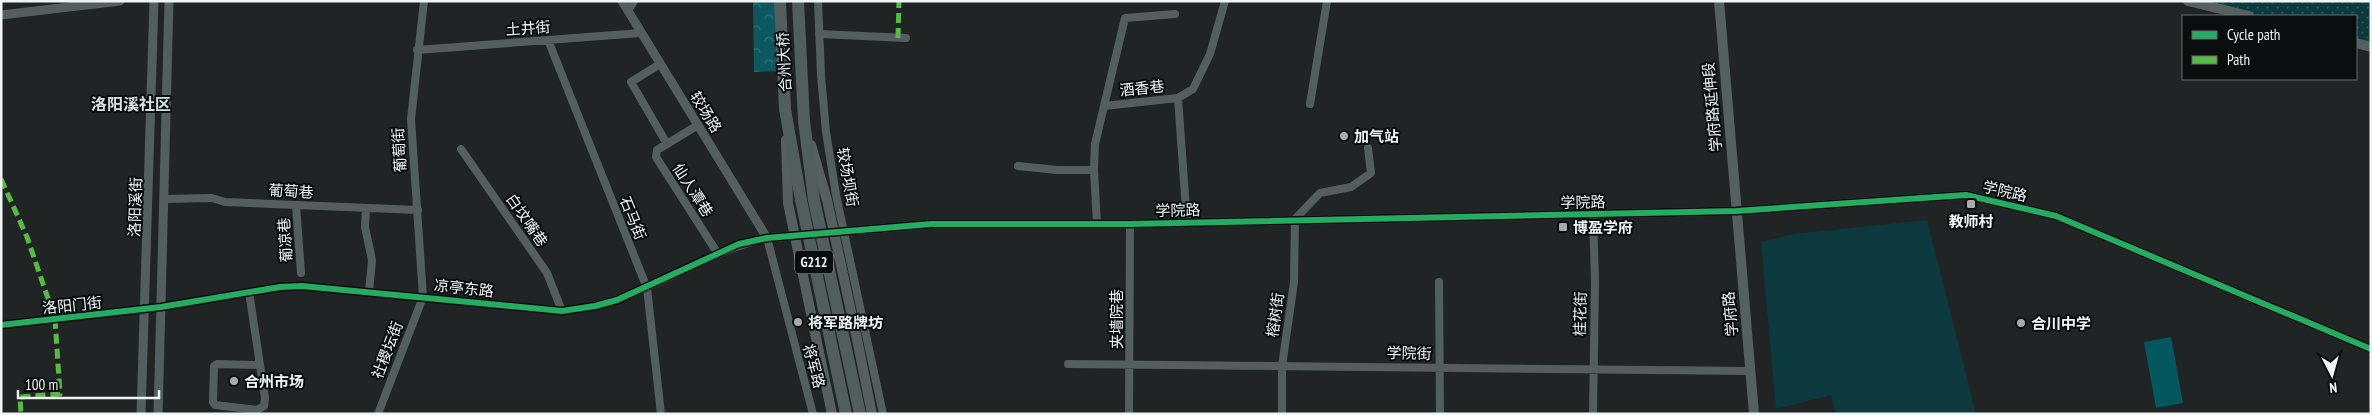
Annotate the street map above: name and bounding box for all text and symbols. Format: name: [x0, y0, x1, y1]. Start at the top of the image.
legend: [2182, 15, 2357, 80]
street label: 土井街: [505, 17, 551, 39]
text: Cycle path: [2227, 25, 2280, 44]
street label: 合州大桥: [773, 32, 795, 92]
text: Path: [2227, 50, 2250, 69]
street label: 学府路延伸段: [1699, 61, 1725, 153]
street label: 酒香巷: [1119, 76, 1165, 100]
street label: 较场路: [686, 88, 726, 136]
district label: 洛阳溪社区: [91, 94, 171, 114]
street label: 葡萄街: [388, 127, 410, 173]
place label: 加气站: [1354, 127, 1399, 146]
marker: 加气站: [1338, 130, 1350, 142]
street label: 较场坝街: [833, 146, 863, 208]
street label: 仙人潭巷: [669, 160, 717, 220]
street label: 洛阳溪街: [124, 177, 146, 237]
street label: 学院路: [1981, 177, 2029, 205]
street label: 葡萄巷: [268, 180, 314, 202]
street label: 白坟嘴巷: [502, 190, 552, 250]
street label: 学院路: [1560, 192, 1606, 212]
street label: 石马街: [616, 194, 650, 242]
marker: 教师村: [1965, 198, 1977, 210]
street label: 学院路: [1155, 200, 1201, 220]
place label: 教师村: [1948, 212, 1994, 231]
street label: 葡凉巷: [274, 217, 296, 263]
place label: 博盈学府: [1573, 218, 1633, 237]
marker: 博盈学府: [1557, 221, 1569, 233]
road number: G212: [795, 250, 833, 274]
street label: 凉亭东路: [433, 275, 495, 301]
street label: 夹墙院巷: [1107, 289, 1126, 349]
street label: 榕树街: [1262, 291, 1288, 339]
street label: 桂花街: [1570, 291, 1590, 337]
street label: 学府路: [1719, 291, 1741, 337]
street label: 洛阳门街: [41, 292, 103, 318]
place label: 将军路牌坊: [808, 313, 883, 332]
place label: 合川中学: [2031, 314, 2091, 333]
marker: 将军路牌坊: [792, 316, 804, 328]
marker: 合川中学: [2015, 317, 2027, 329]
street label: 社稷坛街: [367, 319, 407, 381]
street label: 将军路: [799, 342, 829, 390]
street label: 学院街: [1386, 343, 1432, 363]
north arrow: [2307, 350, 2357, 400]
scale bar: [18, 368, 159, 400]
place label: 合州市场: [244, 372, 304, 391]
text: 100 m: [25, 375, 58, 394]
marker: 合州市场: [228, 375, 240, 387]
text: N: [2329, 379, 2338, 397]

